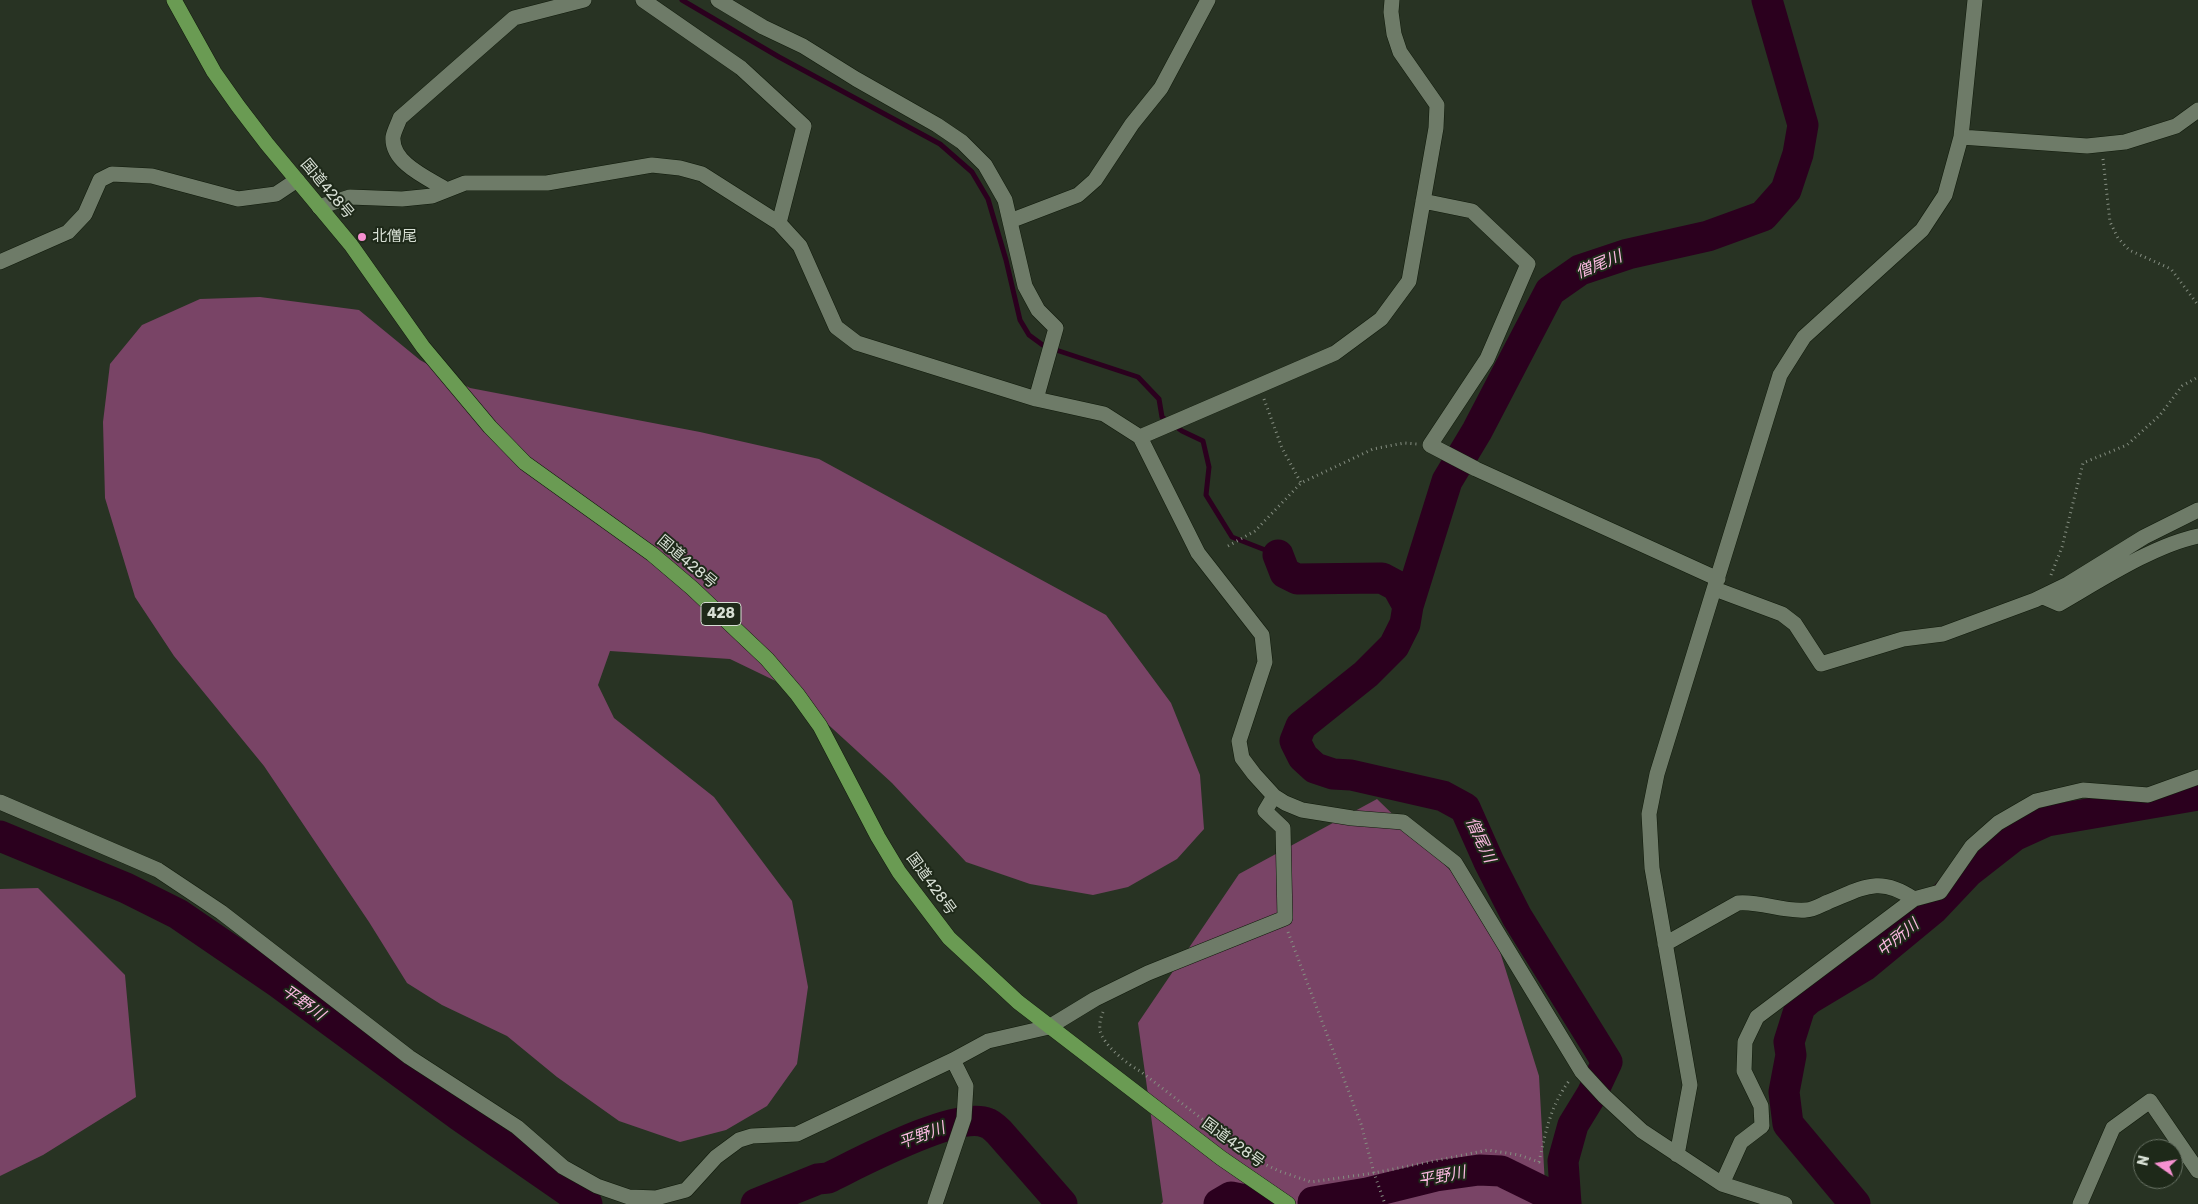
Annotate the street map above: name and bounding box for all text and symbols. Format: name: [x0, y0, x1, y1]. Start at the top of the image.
street label: 国道428号: [297, 155, 357, 223]
place label: 北僧尾: [372, 228, 417, 246]
marker: 北僧尾: [356, 231, 368, 243]
water label: 僧尾川: [1573, 247, 1625, 283]
street label: 国道428号: [653, 532, 721, 592]
road number: 428: [701, 602, 741, 626]
water label: 僧尾川: [1461, 814, 1499, 866]
street label: 国道428号: [902, 849, 960, 919]
water label: 中所川: [1873, 915, 1923, 961]
water label: 平野川: [278, 981, 328, 1025]
street label: 国道428号: [1198, 1114, 1268, 1172]
water label: 平野川: [896, 1119, 948, 1153]
north arrow: [2133, 1139, 2183, 1189]
text: N: [2134, 1154, 2153, 1168]
water label: 平野川: [1417, 1163, 1467, 1191]

